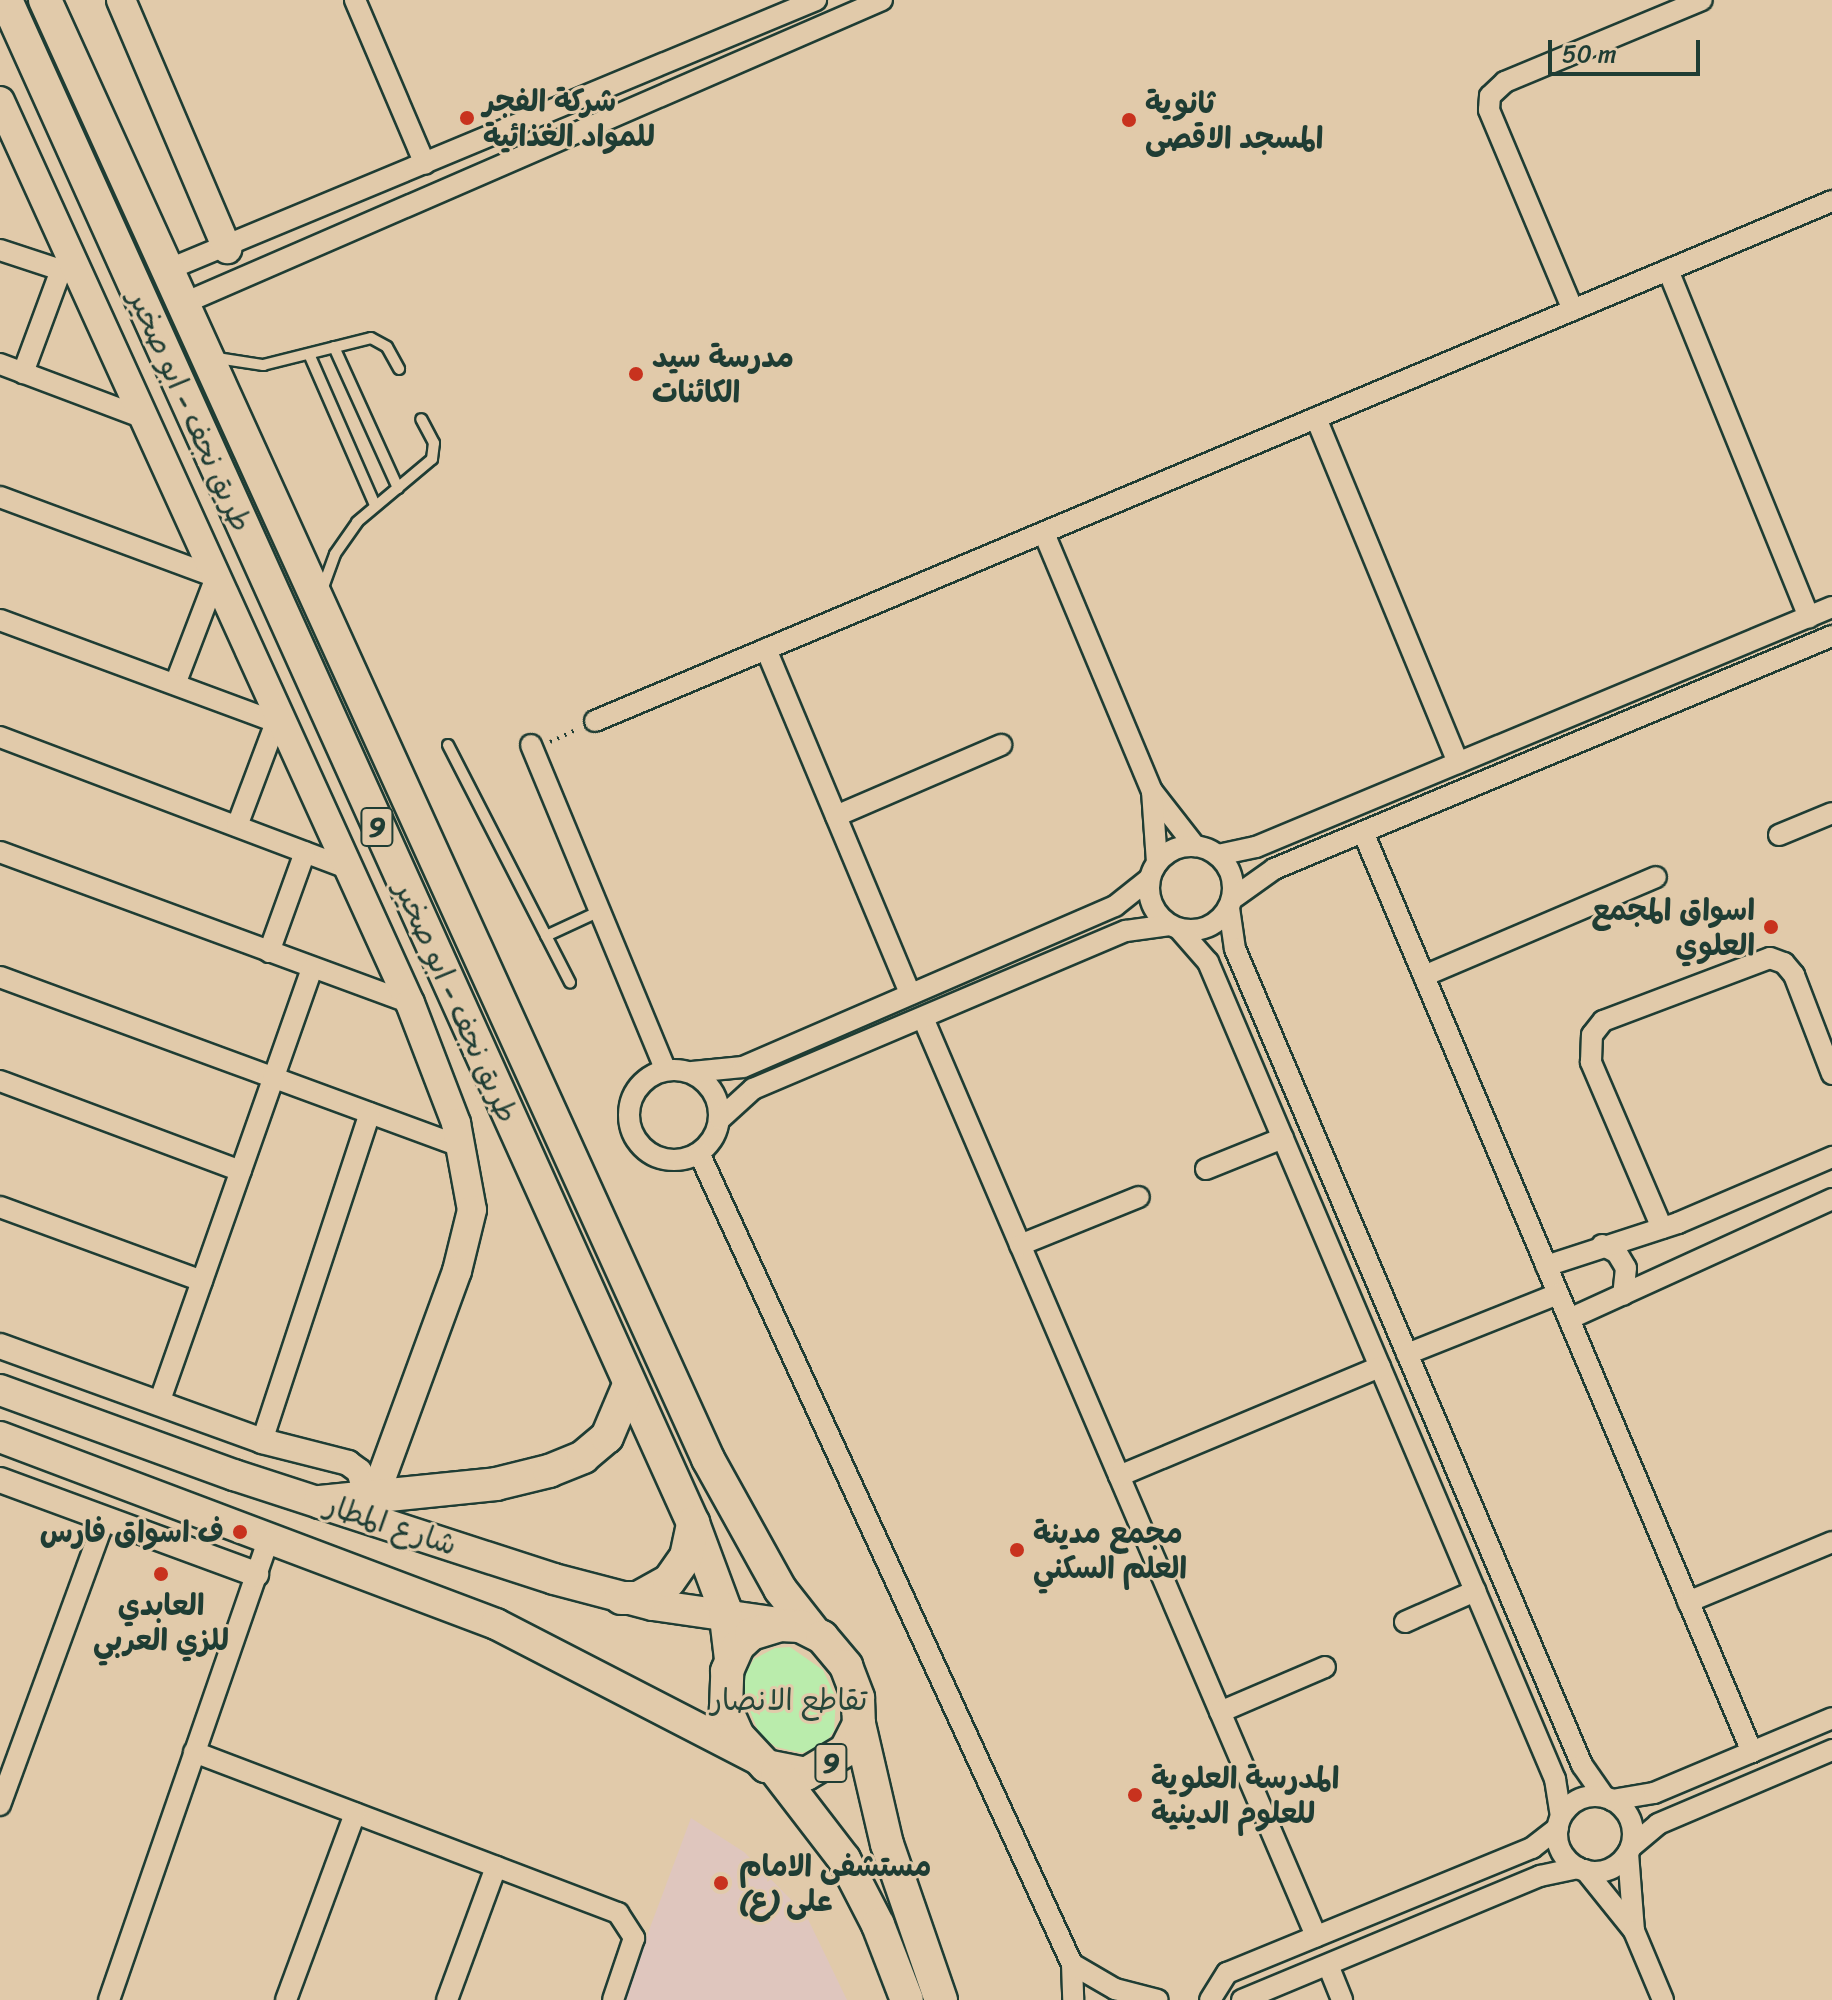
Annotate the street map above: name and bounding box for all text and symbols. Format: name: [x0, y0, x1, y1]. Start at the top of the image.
scale bar: [1552, 24, 1704, 74]
text: 50 m: [1562, 33, 1617, 75]
place label: شركة الفجر للمواد الغذائية: [483, 83, 655, 154]
place label: ثانوية المسجد الاقصى: [1145, 85, 1323, 156]
marker: شركة الفجر للمواد الغذائية: [458, 109, 476, 127]
marker: ثانوية المسجد الاقصى: [1120, 111, 1138, 129]
street label: طريق نجف - ابو صخير: [121, 285, 259, 537]
place label: مدرسة سيد الكائنات: [652, 339, 794, 410]
marker: مدرسة سيد الكائنات: [627, 365, 645, 383]
road number: 9: [359, 803, 395, 851]
street label: طريق نجف - ابو صخير: [387, 876, 525, 1128]
place label: اسواق المجمع العلوي: [1591, 892, 1755, 962]
marker: اسواق المجمع العلوي: [1762, 918, 1780, 936]
street label: شارع المطار: [321, 1487, 461, 1563]
place label: ف اسواق فارس: [40, 1514, 224, 1550]
place label: مجمع مدينة العلم السكني: [1033, 1515, 1187, 1586]
marker: ف اسواق فارس: [231, 1523, 249, 1541]
marker: مجمع مدينة العلم السكني: [1008, 1541, 1026, 1559]
marker: العابدي للزي العربي: [152, 1565, 170, 1583]
place label: العابدي للزي العربي: [93, 1587, 229, 1658]
park label: تقاطع الانصار: [711, 1682, 867, 1718]
road number: 9: [813, 1739, 849, 1787]
place label: المدرسة العلوية للعلوم الدينية: [1151, 1760, 1339, 1830]
marker: المدرسة العلوية للعلوم الدينية: [1126, 1786, 1144, 1804]
place label: مستشفی الامام علی (ع): [739, 1848, 931, 1918]
marker: مستشفی الامام علی (ع): [710, 1872, 732, 1894]

